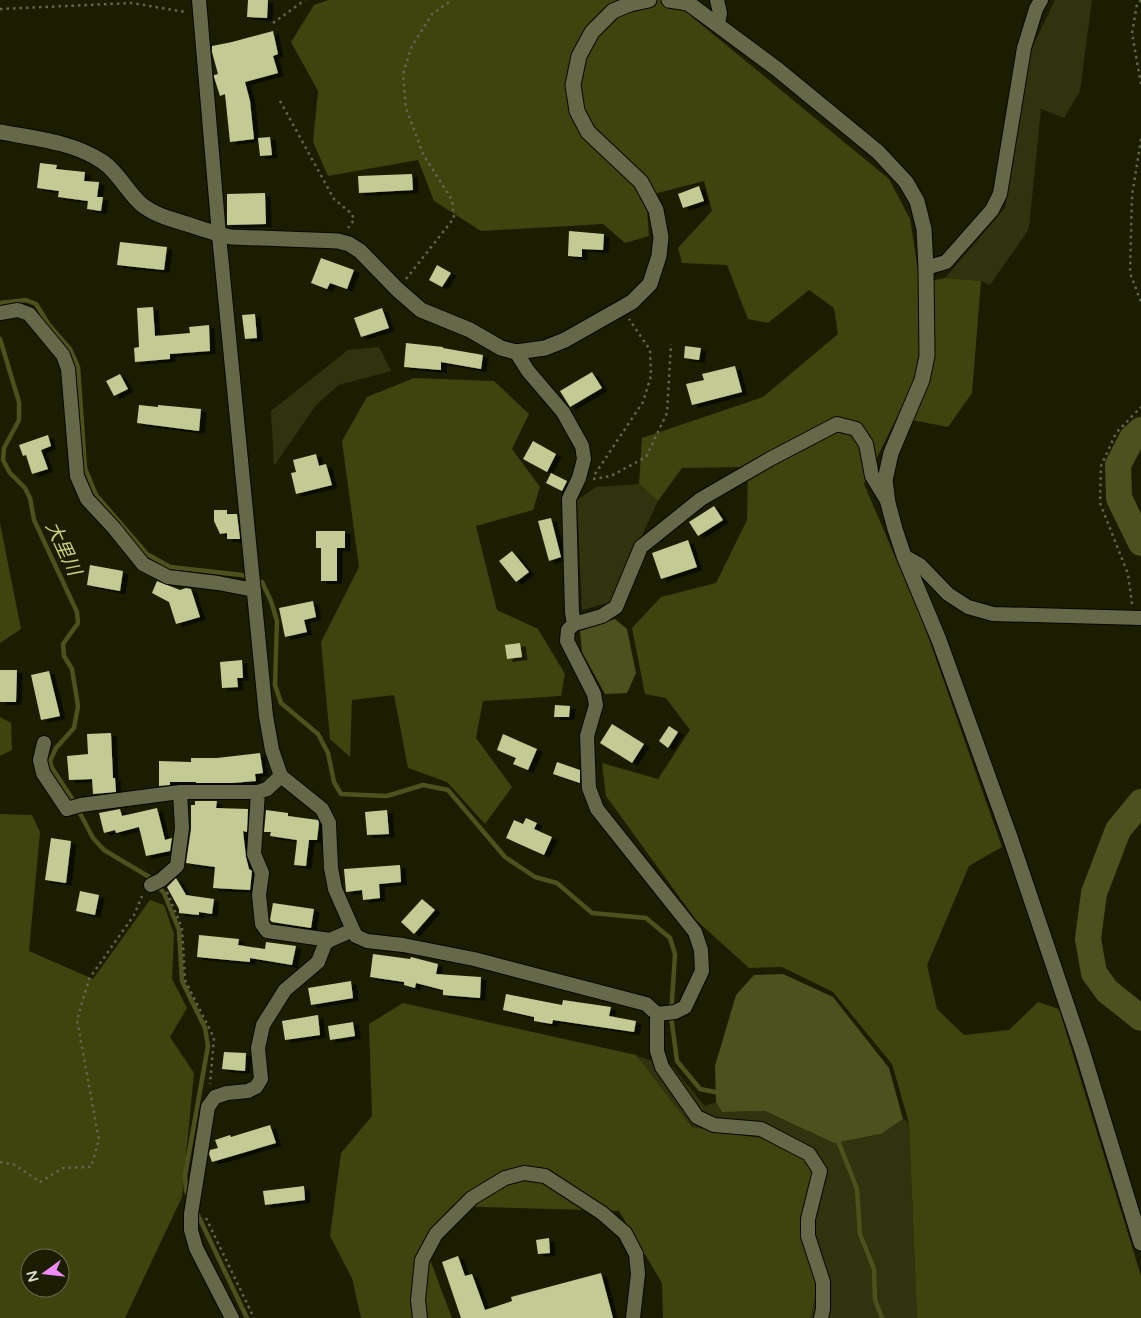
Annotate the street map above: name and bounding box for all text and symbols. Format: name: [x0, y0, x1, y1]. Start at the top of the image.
water label: 大里川: [41, 518, 86, 581]
north arrow: [20, 1248, 70, 1298]
text: N: [23, 1269, 43, 1284]

